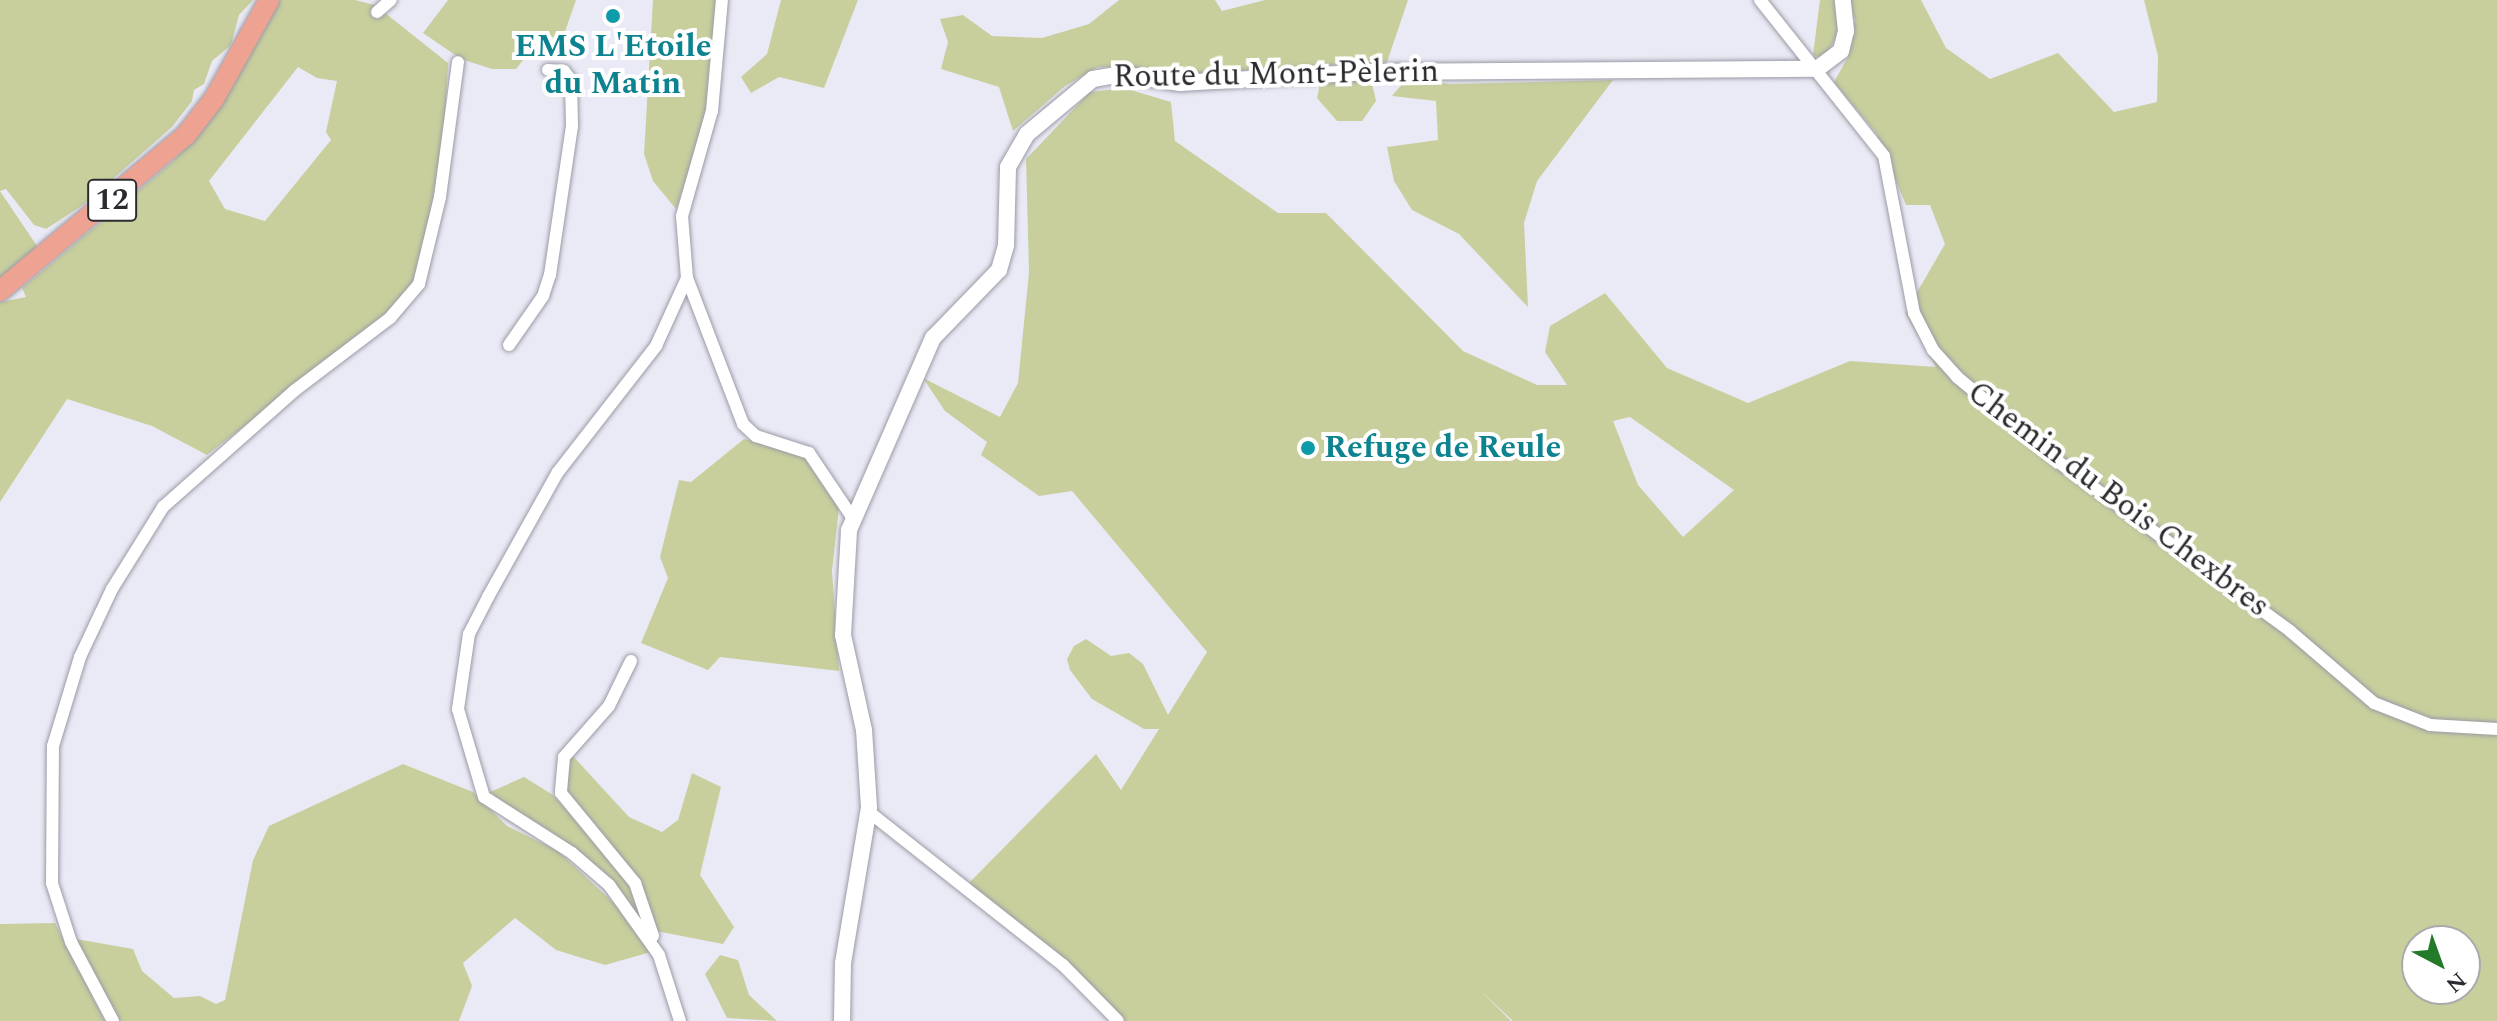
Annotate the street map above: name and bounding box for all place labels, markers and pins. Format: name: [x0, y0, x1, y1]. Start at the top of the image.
marker: EMS L'Etoile du Matin: [604, 7, 622, 25]
place label: EMS L'Etoile du Matin: [514, 29, 712, 104]
place label: Refuge de Reule: [1324, 429, 1561, 467]
marker: Refuge de Reule: [1299, 439, 1317, 457]

